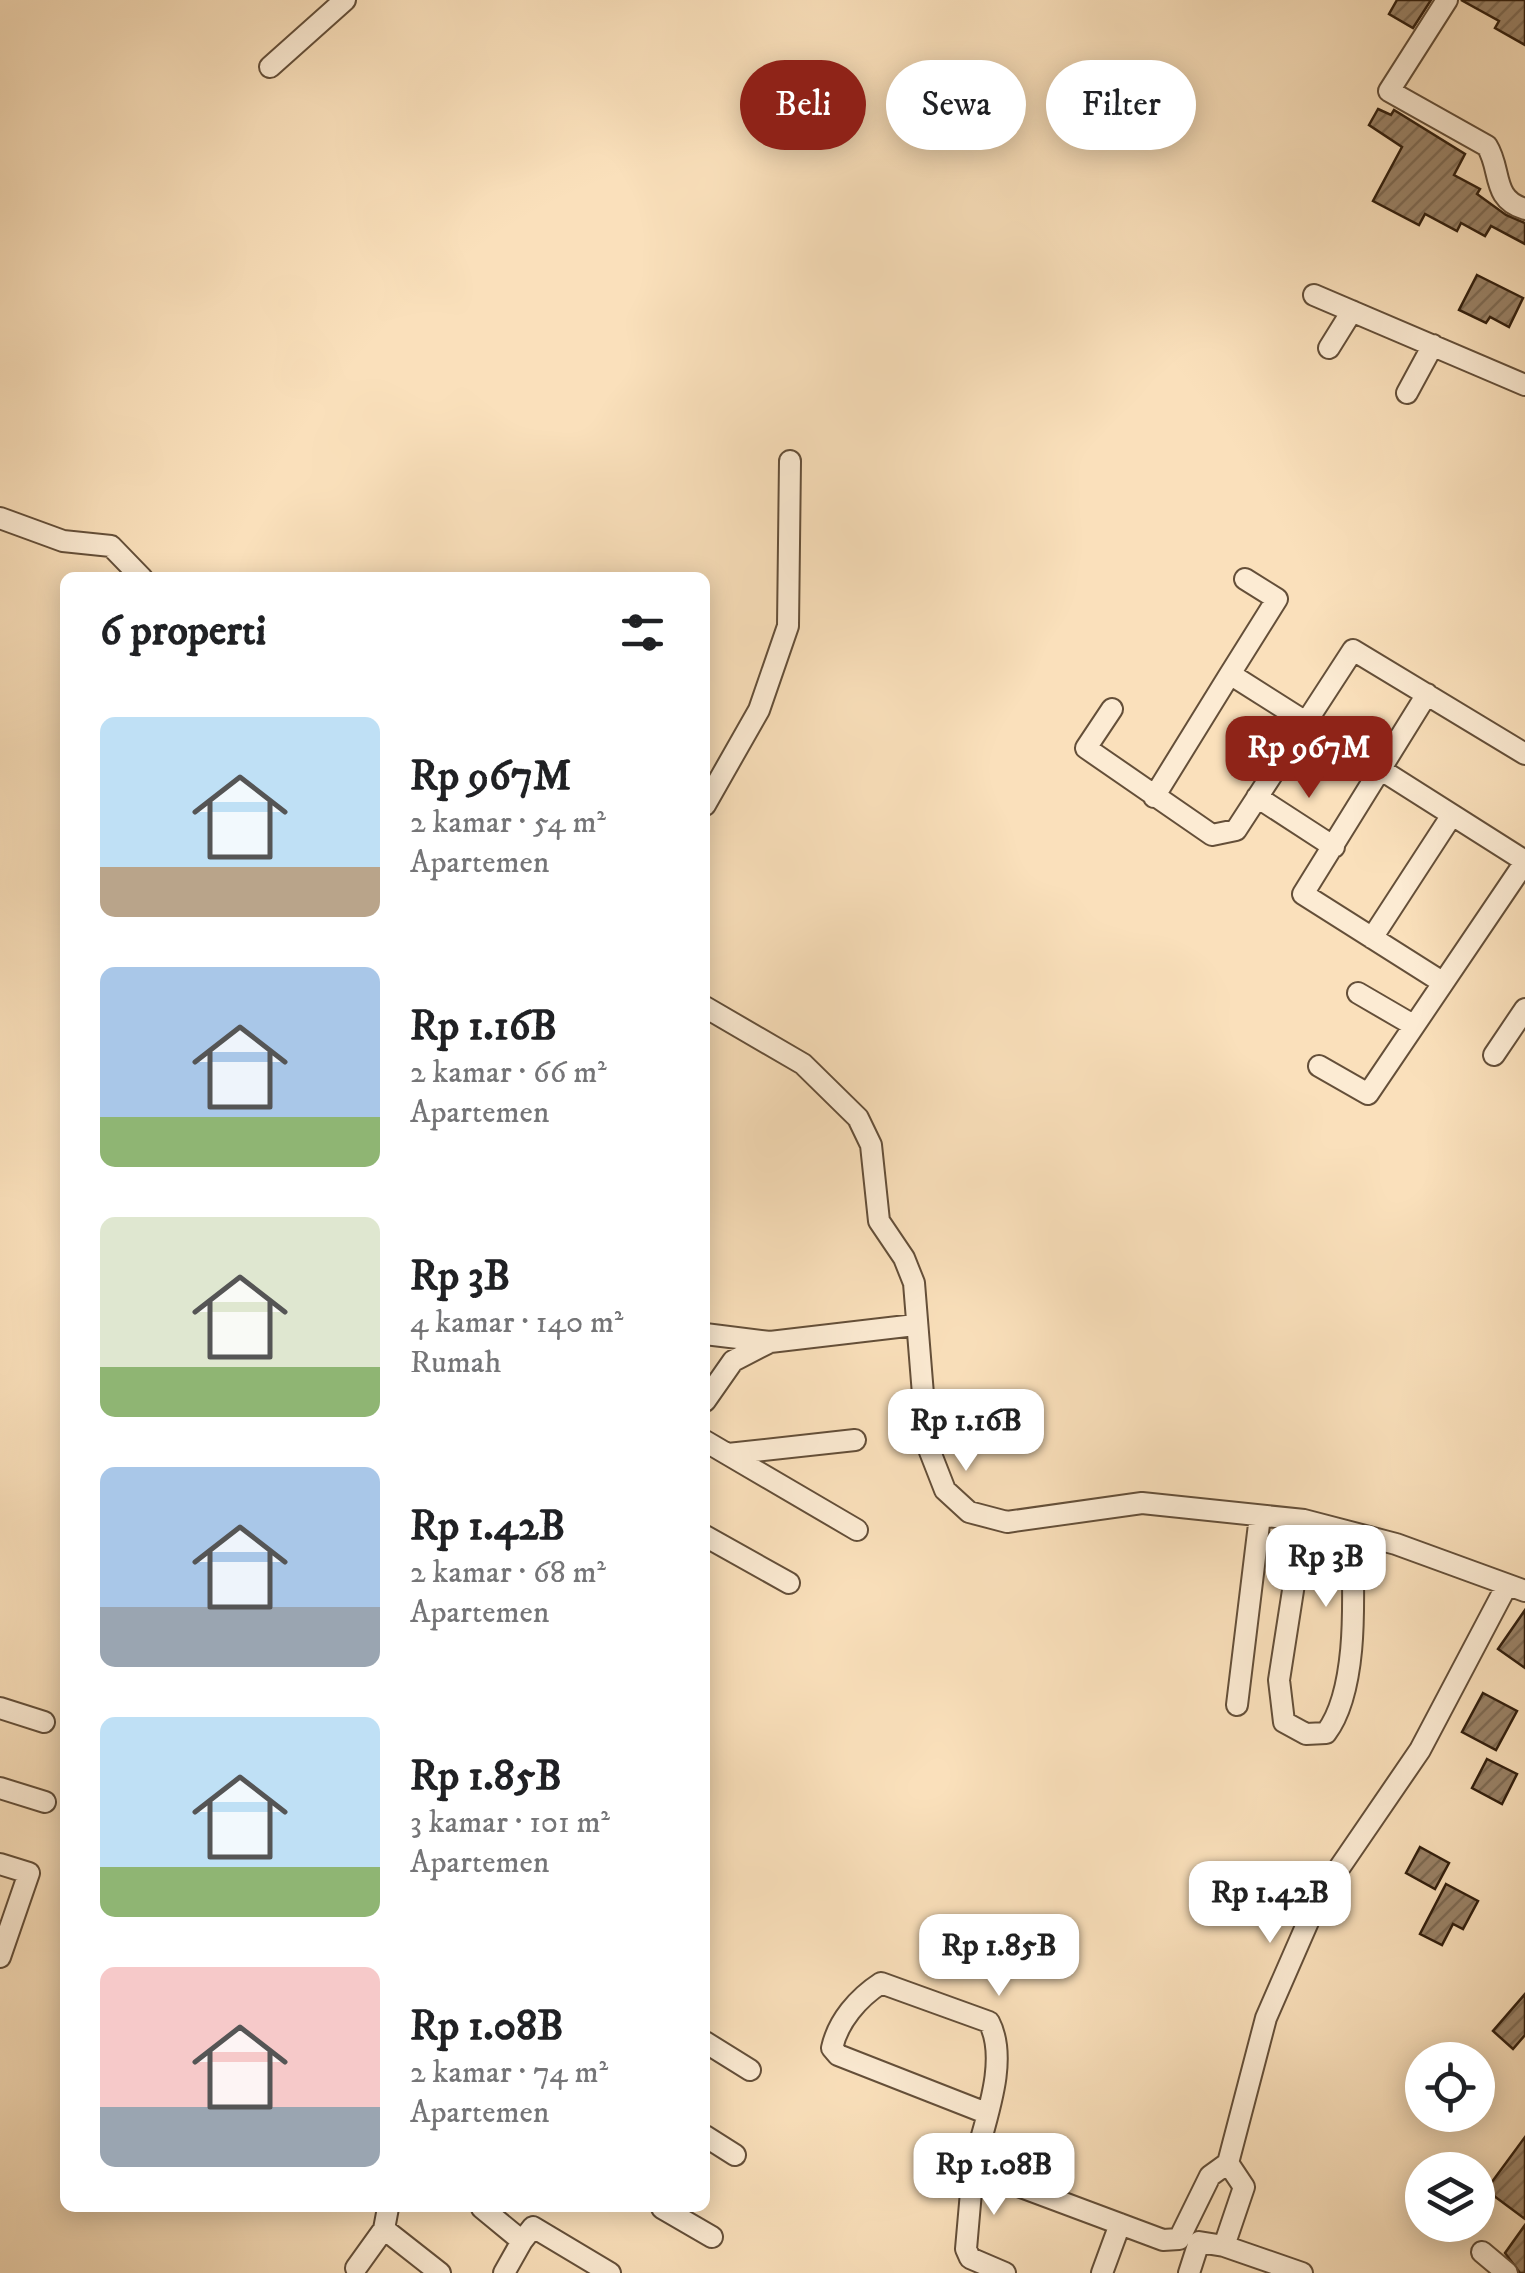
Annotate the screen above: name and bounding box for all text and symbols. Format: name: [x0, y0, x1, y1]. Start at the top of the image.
chip: Beli: [740, 60, 866, 150]
chip: Sewa: [886, 60, 1026, 150]
chip: Filter: [1046, 60, 1196, 150]
icon: filters: [615, 605, 670, 660]
text: 6 properti: [100, 606, 266, 658]
pin: Rp 967M: [1217, 716, 1401, 801]
text: Rp 967M: [1248, 728, 1370, 768]
text: Rp 967M: [410, 751, 571, 803]
icon: home: [180, 757, 300, 877]
text: 2 kamar · 54 m²: [410, 803, 606, 843]
text: Apartemen: [410, 843, 549, 883]
text: Rp 1.16B: [410, 1001, 557, 1053]
icon: home: [180, 1007, 300, 1127]
text: 2 kamar · 66 m²: [410, 1053, 607, 1093]
text: Apartemen: [410, 1093, 549, 1133]
text: Rp 3B: [410, 1251, 510, 1303]
icon: home: [180, 1257, 300, 1377]
text: 4 kamar · 140 m²: [410, 1303, 623, 1343]
text: Rumah: [410, 1343, 501, 1383]
pin: Rp 1.16B: [863, 1389, 1069, 1474]
text: Rp 1.16B: [910, 1401, 1022, 1441]
text: Rp 1.42B: [410, 1501, 565, 1553]
icon: home: [180, 1507, 300, 1627]
pin: Rp 3B: [1256, 1525, 1396, 1610]
text: Rp 3B: [1288, 1537, 1364, 1577]
text: 2 kamar · 68 m²: [410, 1553, 606, 1593]
text: Apartemen: [410, 1593, 549, 1633]
text: Rp 1.85B: [410, 1751, 562, 1803]
icon: home: [180, 1757, 300, 1877]
text: 3 kamar · 101 m²: [410, 1803, 610, 1843]
text: Apartemen: [410, 1843, 549, 1883]
pin: Rp 1.42B: [1167, 1861, 1373, 1946]
text: Rp 1.42B: [1211, 1873, 1329, 1913]
pin: Rp 1.85B: [896, 1914, 1102, 1999]
text: Rp 1.85B: [941, 1926, 1057, 1966]
text: Rp 1.08B: [410, 2001, 564, 2053]
icon: home: [180, 2007, 300, 2127]
map controls: [1405, 2042, 1495, 2242]
button: locate: [1405, 2042, 1495, 2132]
text: 2 kamar · 74 m²: [410, 2053, 608, 2093]
text: Apartemen: [410, 2093, 549, 2133]
pin: Rp 1.08B: [891, 2133, 1097, 2218]
text: Rp 1.08B: [935, 2145, 1053, 2185]
button: layers: [1405, 2152, 1495, 2242]

